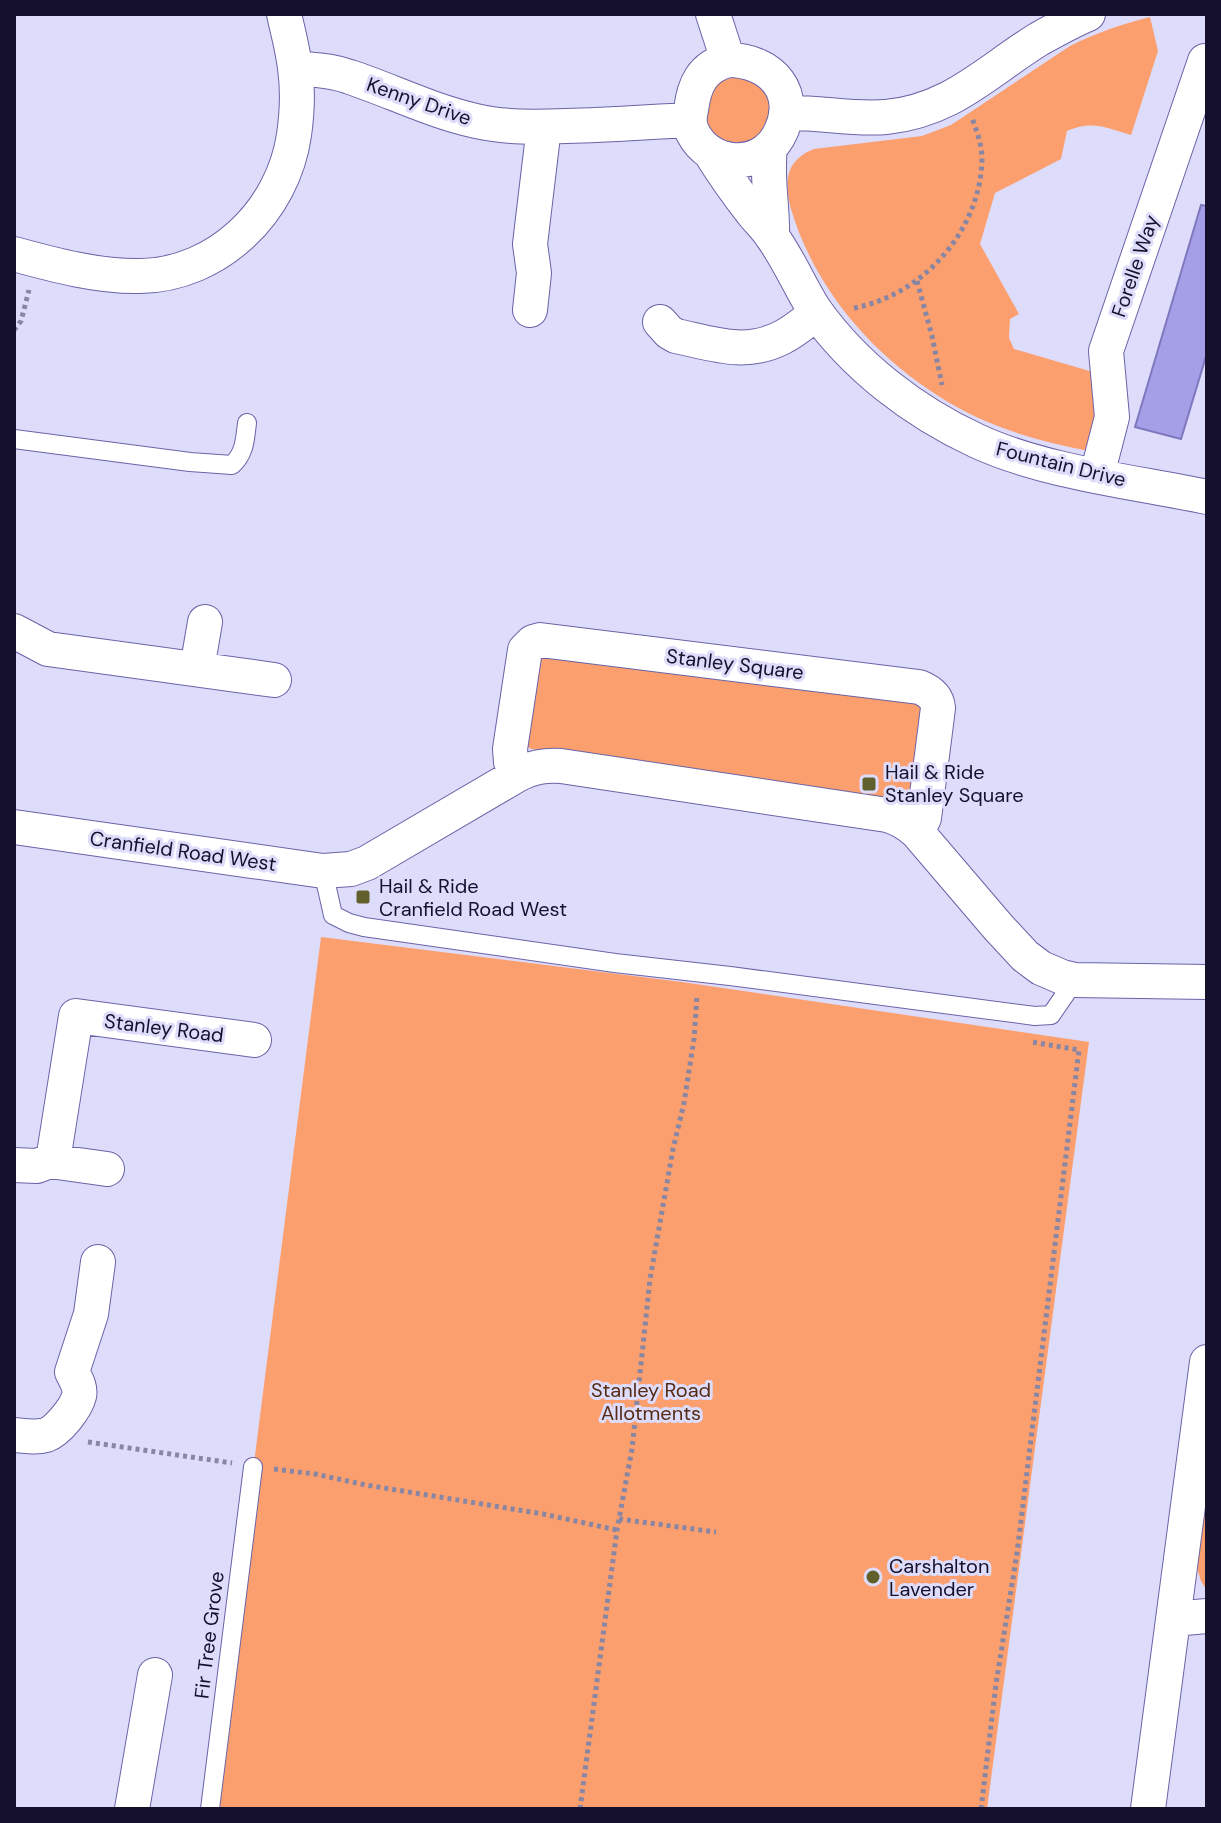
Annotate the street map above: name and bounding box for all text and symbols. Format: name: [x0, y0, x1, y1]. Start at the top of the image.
street label: Kenny Drive: [363, 71, 475, 131]
street label: Forelle Way: [1105, 212, 1165, 320]
street label: Fountain Drive: [993, 435, 1129, 493]
street label: Stanley Square: [665, 643, 805, 685]
place label: Hail & Ride Stanley Square: [885, 759, 1024, 808]
marker: Hail & Ride Stanley Square: [860, 775, 878, 793]
street label: Cranfield Road West: [88, 825, 278, 877]
place label: Hail & Ride Cranfield Road West: [379, 873, 567, 922]
marker: Hail & Ride Cranfield Road West: [354, 888, 372, 906]
street label: Stanley Road: [103, 1008, 225, 1048]
park label: Stanley Road Allotments: [591, 1377, 711, 1426]
place label: Carshalton Lavender: [889, 1553, 989, 1602]
marker: Carshalton Lavender: [864, 1568, 882, 1586]
street label: Fir Tree Grove: [188, 1570, 230, 1700]

